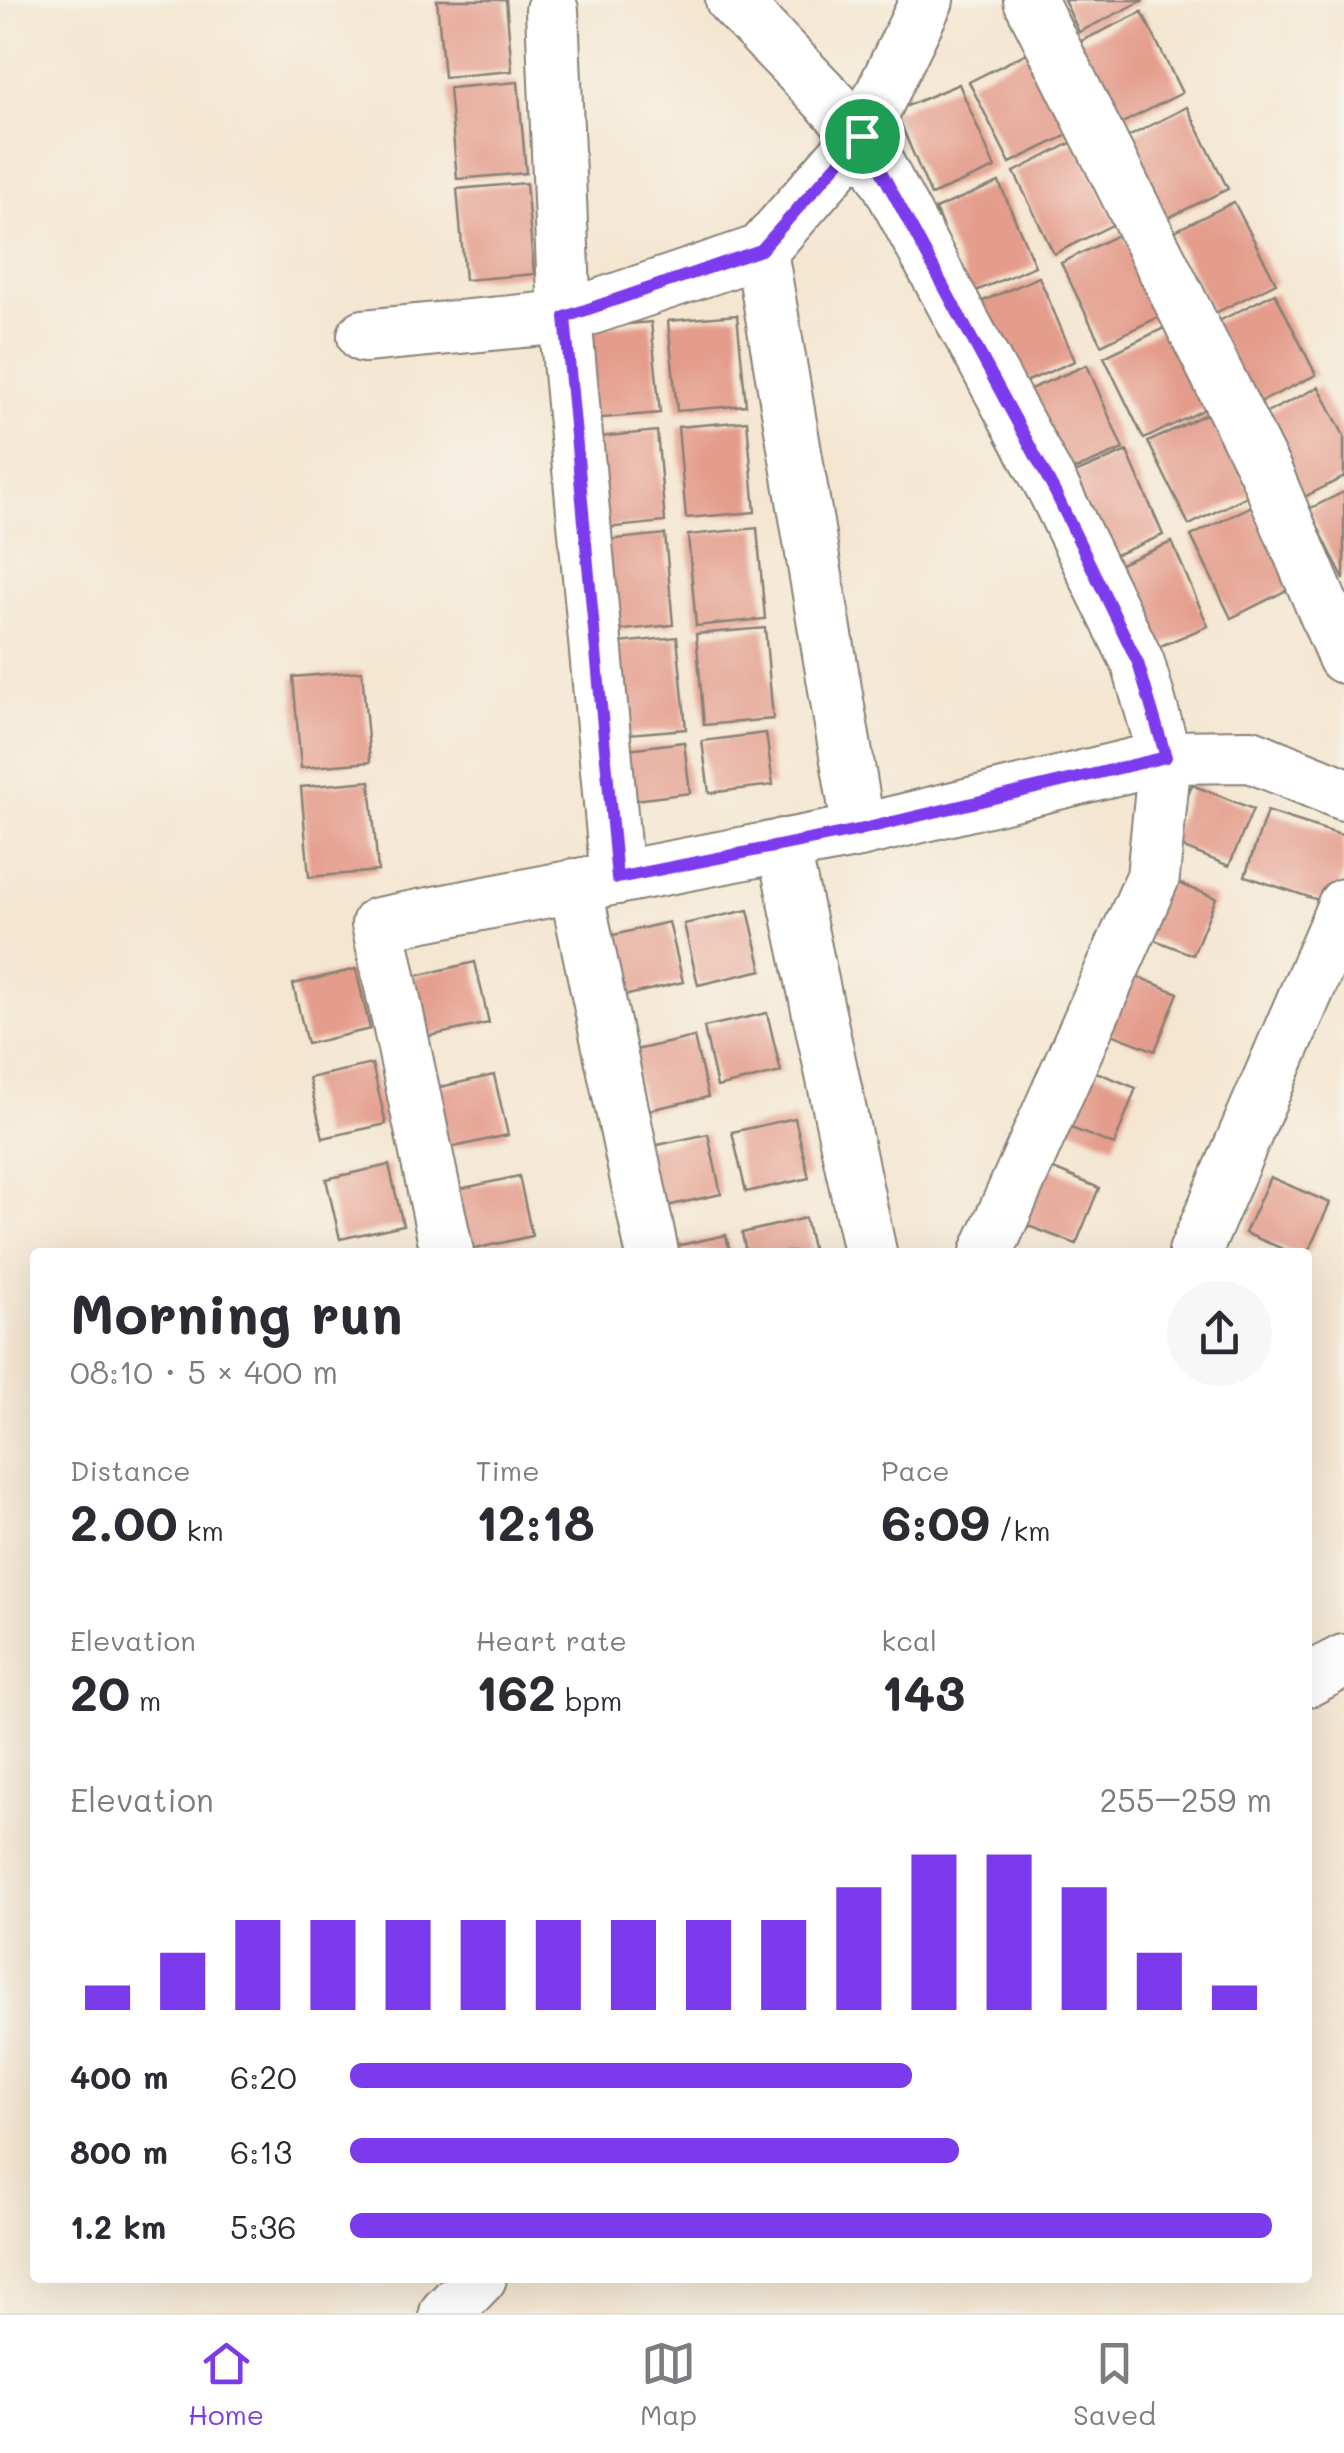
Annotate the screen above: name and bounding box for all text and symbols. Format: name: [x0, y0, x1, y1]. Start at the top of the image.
pin: [820, 94, 905, 179]
icon: arrive: [835, 109, 890, 164]
text: Morning run: [70, 1276, 403, 1348]
button: share: [1167, 1281, 1272, 1386]
text: 08:10 · 5 × 400 m: [70, 1350, 338, 1392]
text: Distance: [70, 1452, 191, 1488]
text: Time: [476, 1452, 539, 1488]
text: Pace: [881, 1452, 950, 1488]
text: 2.00: [70, 1488, 178, 1554]
text: 12:18: [476, 1488, 595, 1554]
text: 6:09: [881, 1488, 990, 1554]
text: km: [178, 1512, 224, 1548]
text: /km: [990, 1512, 1051, 1548]
text: Elevation: [70, 1622, 196, 1658]
text: Heart rate: [476, 1622, 627, 1658]
text: kcal: [881, 1622, 937, 1658]
text: 20: [70, 1658, 130, 1724]
text: 162: [476, 1658, 556, 1724]
text: 143: [881, 1658, 965, 1724]
text: m: [130, 1682, 161, 1718]
text: bpm: [556, 1682, 622, 1718]
text: Elevation: [70, 1778, 214, 1820]
text: 255–259 m: [1100, 1778, 1272, 1820]
text: 400 m: [70, 2055, 168, 2097]
text: 6:20: [230, 2055, 297, 2097]
text: 800 m: [70, 2130, 168, 2172]
text: 6:13: [230, 2130, 292, 2172]
text: 1.2 km: [70, 2205, 166, 2247]
text: 5:36: [230, 2205, 297, 2247]
tab: Home: [188, 2336, 264, 2432]
tab: Map: [640, 2336, 697, 2432]
tab: Saved: [1073, 2336, 1156, 2432]

